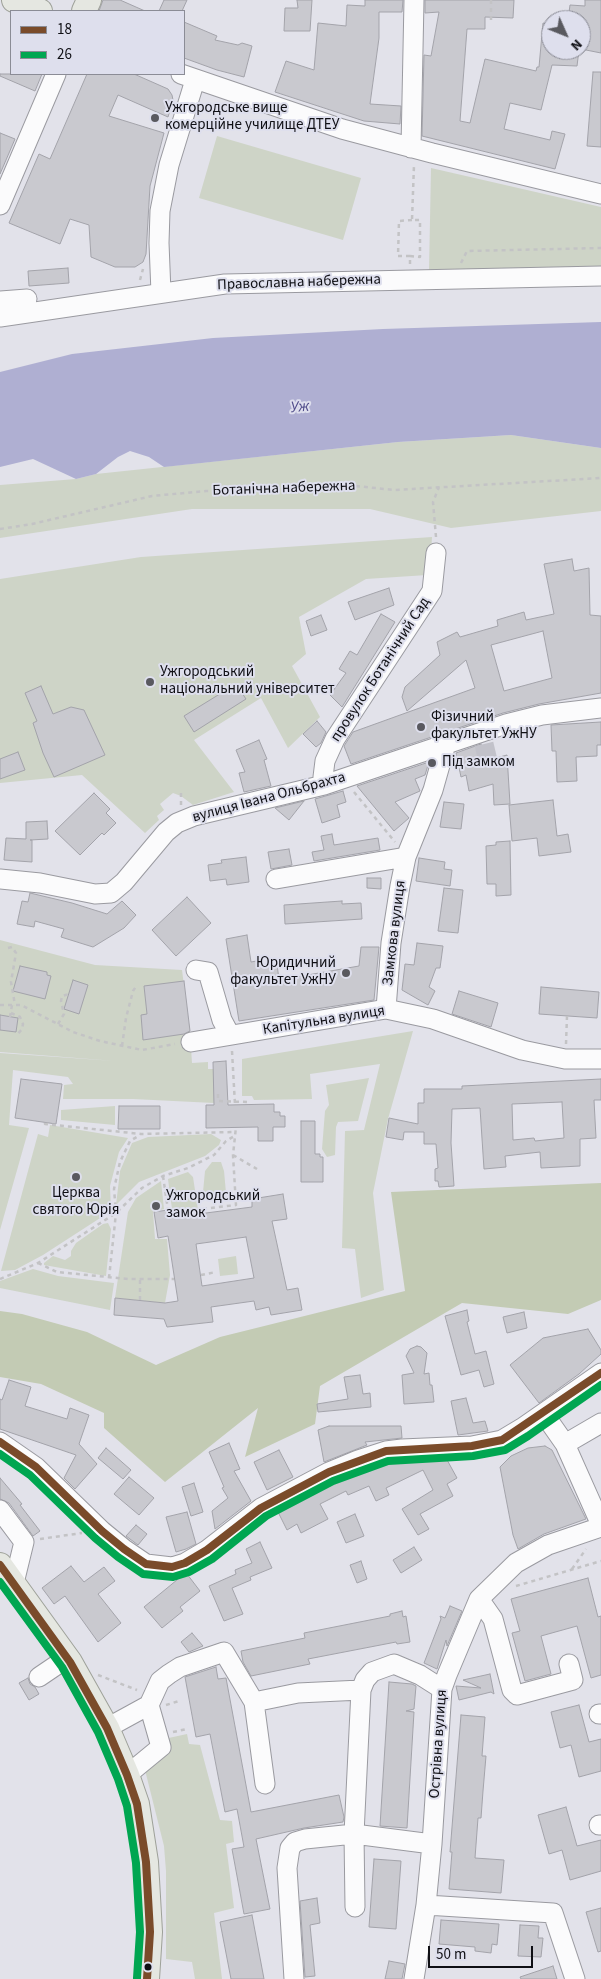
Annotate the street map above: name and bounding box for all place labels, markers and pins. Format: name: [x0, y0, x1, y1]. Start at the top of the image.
place label: Ужгородське вище комерційне училище ДТЕУ: [165, 100, 339, 135]
marker: Ужгородське вище комерційне училище ДТЕУ: [149, 112, 161, 124]
place label: Ужгородський національний університет: [160, 664, 335, 699]
marker: Ужгородський національний університет: [144, 676, 156, 688]
place label: Фізичний факультет УжНУ: [431, 709, 537, 744]
marker: Фізичний факультет УжНУ: [415, 721, 427, 733]
place label: Під замком: [442, 754, 515, 772]
marker: Під замком: [426, 757, 438, 769]
place label: Юридичний факультет УжНУ: [230, 955, 336, 990]
marker: Юридичний факультет УжНУ: [340, 967, 352, 979]
marker: Церква святого Юрія: [70, 1171, 82, 1183]
place label: Церква святого Юрія: [33, 1185, 119, 1220]
place label: Ужгородський замок: [166, 1188, 260, 1223]
marker: Ужгородський замок: [150, 1200, 162, 1212]
unlabelled marker: [143, 1962, 153, 1972]

